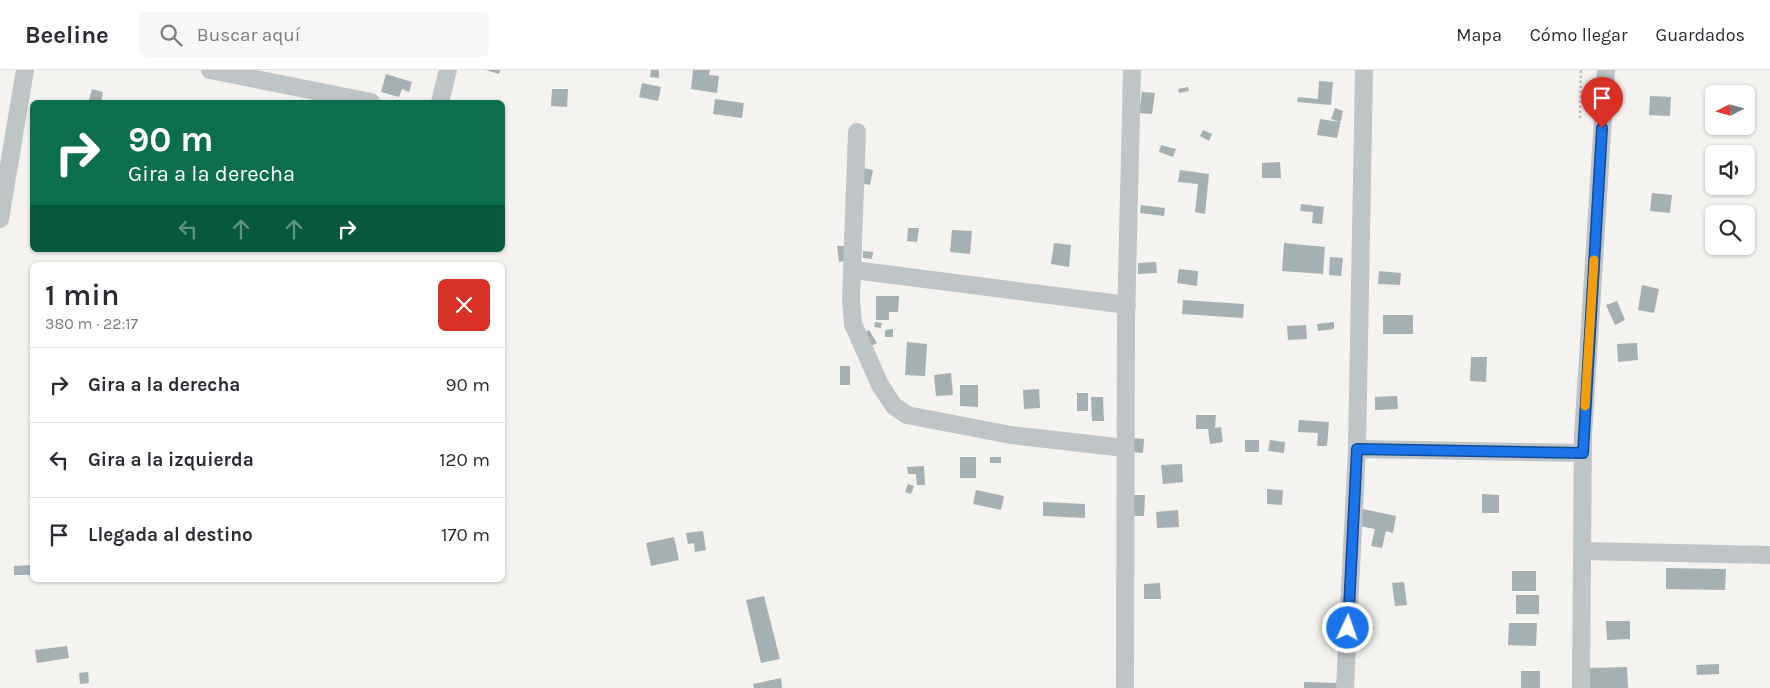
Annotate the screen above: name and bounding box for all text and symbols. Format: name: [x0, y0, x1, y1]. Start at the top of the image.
search box: [139, 12, 489, 57]
text: Beeline: [25, 21, 109, 49]
icon: search: [157, 21, 185, 49]
text: Buscar aquí: [197, 24, 301, 46]
text: Mapa: [1456, 24, 1502, 46]
text: Cómo llegar: [1530, 24, 1628, 46]
text: Guardados: [1656, 24, 1745, 46]
pin: [1581, 77, 1623, 128]
icon: arrive: [1588, 84, 1616, 112]
north arrow: [1705, 85, 1755, 135]
map controls: [1705, 85, 1755, 255]
text: 90 m: [128, 119, 214, 160]
icon: right: [45, 120, 110, 185]
button: sound: [1705, 145, 1755, 195]
text: Gira a la derecha: [128, 161, 295, 187]
button: search: [1705, 205, 1755, 255]
icon: left: [174, 215, 202, 243]
icon: ahead: [227, 215, 255, 243]
icon: ahead: [280, 215, 308, 243]
icon: right: [333, 215, 361, 243]
text: 1 min: [45, 277, 119, 313]
button: close: [438, 279, 490, 331]
text: 380 m · 22:17: [45, 314, 138, 333]
icon: right: [45, 371, 73, 399]
text: Gira a la derecha: [88, 374, 240, 396]
text: 90 m: [445, 374, 490, 396]
icon: left: [45, 446, 73, 474]
text: Gira a la izquierda: [88, 449, 254, 471]
text: 120 m: [439, 449, 490, 471]
icon: arrive: [45, 521, 73, 549]
text: Llegada al destino: [88, 524, 253, 546]
text: 170 m: [441, 524, 490, 546]
position arrow: [1321, 601, 1373, 653]

